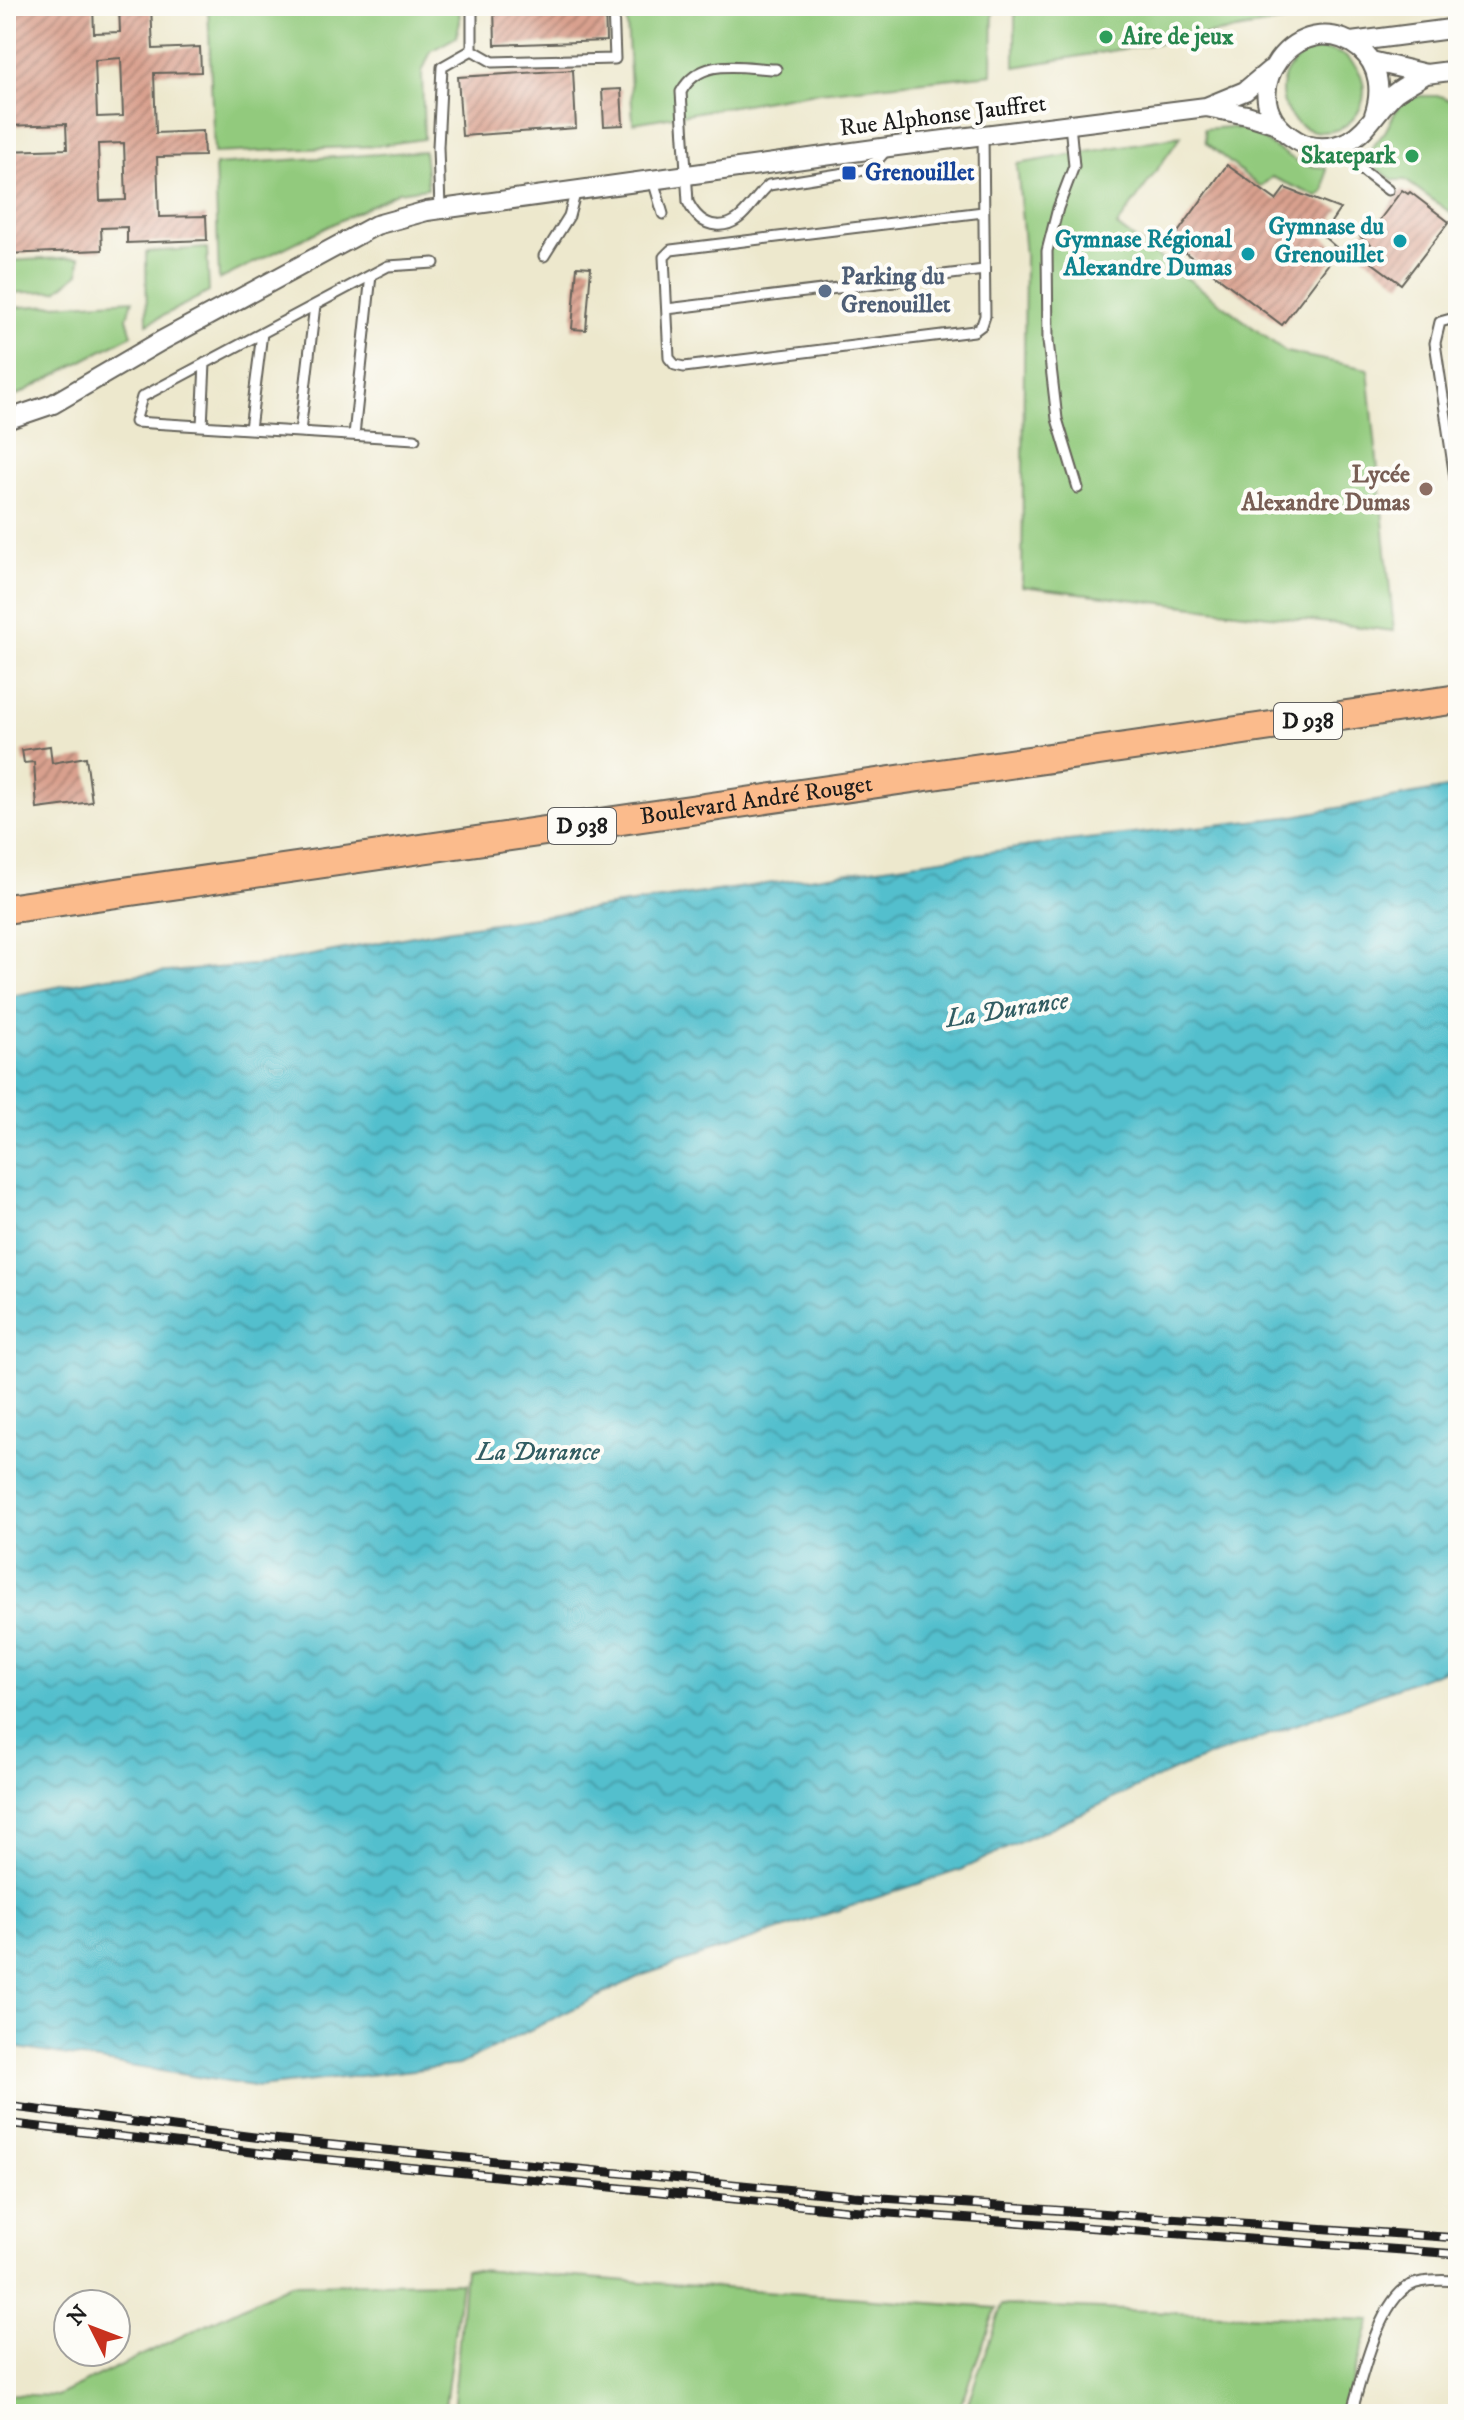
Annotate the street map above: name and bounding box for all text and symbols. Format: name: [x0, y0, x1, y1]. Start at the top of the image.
place label: Aire de jeux: [1121, 22, 1234, 52]
marker: Aire de jeux: [1097, 28, 1115, 46]
street label: Rue Alphonse Jauffret: [838, 88, 1048, 144]
place label: Skatepark: [1301, 141, 1397, 171]
marker: Skatepark: [1403, 147, 1421, 165]
place label: Grenouillet: [865, 158, 975, 188]
marker: Grenouillet: [840, 164, 858, 182]
place label: Gymnase du Grenouillet: [1268, 212, 1384, 270]
place label: Gymnase Régional Alexandre Dumas: [1055, 225, 1233, 283]
marker: Gymnase du Grenouillet: [1391, 232, 1409, 250]
marker: Gymnase Régional Alexandre Dumas: [1239, 245, 1257, 263]
place label: Parking du Grenouillet: [841, 262, 951, 320]
marker: Parking du Grenouillet: [816, 282, 834, 300]
place label: Lycée Alexandre Dumas: [1240, 460, 1410, 518]
marker: Lycée Alexandre Dumas: [1417, 480, 1435, 498]
road number: D 938: [1274, 703, 1342, 739]
street label: Boulevard André Rouget: [638, 769, 875, 832]
road number: D 938: [548, 808, 616, 844]
water label: La Durance: [941, 984, 1072, 1036]
water label: La Durance: [474, 1436, 601, 1469]
north arrow: [52, 2288, 132, 2368]
text: N: [62, 2300, 94, 2331]

